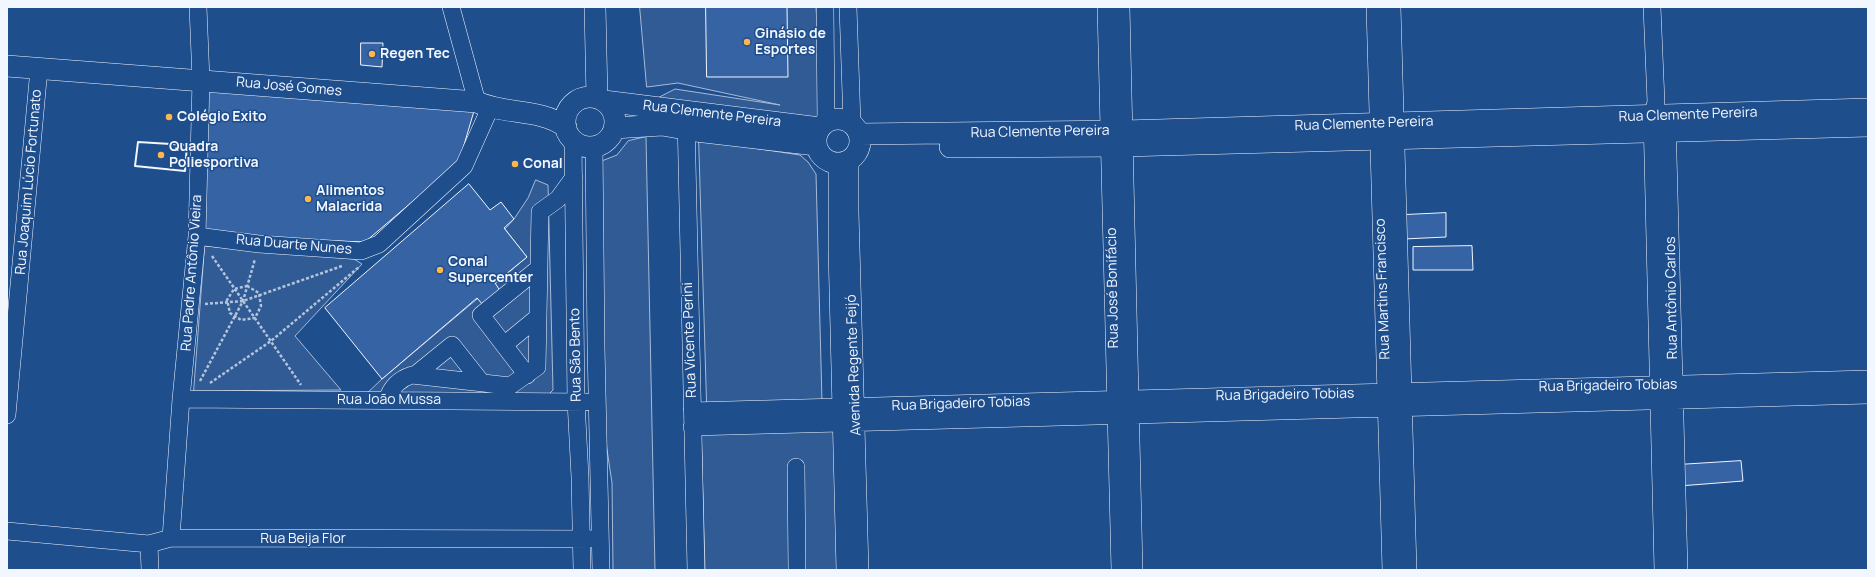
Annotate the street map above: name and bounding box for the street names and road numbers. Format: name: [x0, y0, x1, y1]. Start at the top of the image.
street label: Rua José Gomes: [235, 74, 343, 100]
street label: Rua Joaquim Lúcio Fortunato: [13, 89, 45, 275]
street label: Rua Clemente Pereira: [642, 97, 782, 131]
street label: Rua Clemente Pereira: [1618, 104, 1758, 126]
street label: Rua Clemente Pereira: [1294, 113, 1434, 135]
street label: Rua Clemente Pereira: [970, 122, 1110, 142]
street label: Rua Padre Antônio Vieira: [178, 194, 206, 352]
street label: Rua Martins Francisco: [1372, 218, 1394, 360]
street label: Rua José Bonifácio: [1104, 227, 1122, 349]
street label: Rua Duarte Nunes: [235, 232, 353, 258]
street label: Rua Antônio Carlos: [1663, 236, 1681, 360]
street label: Rua Vicente Perini: [680, 282, 700, 398]
street label: Avenida Regente Feijó: [843, 294, 865, 436]
street label: Rua São Bento: [567, 308, 585, 402]
street label: Rua Brigadeiro Tobias: [1539, 376, 1677, 396]
street label: Rua Brigadeiro Tobias: [1216, 385, 1354, 405]
street label: Rua João Mussa: [337, 392, 441, 408]
street label: Rua Brigadeiro Tobias: [891, 393, 1031, 415]
street label: Rua Beija Flor: [260, 531, 346, 547]

